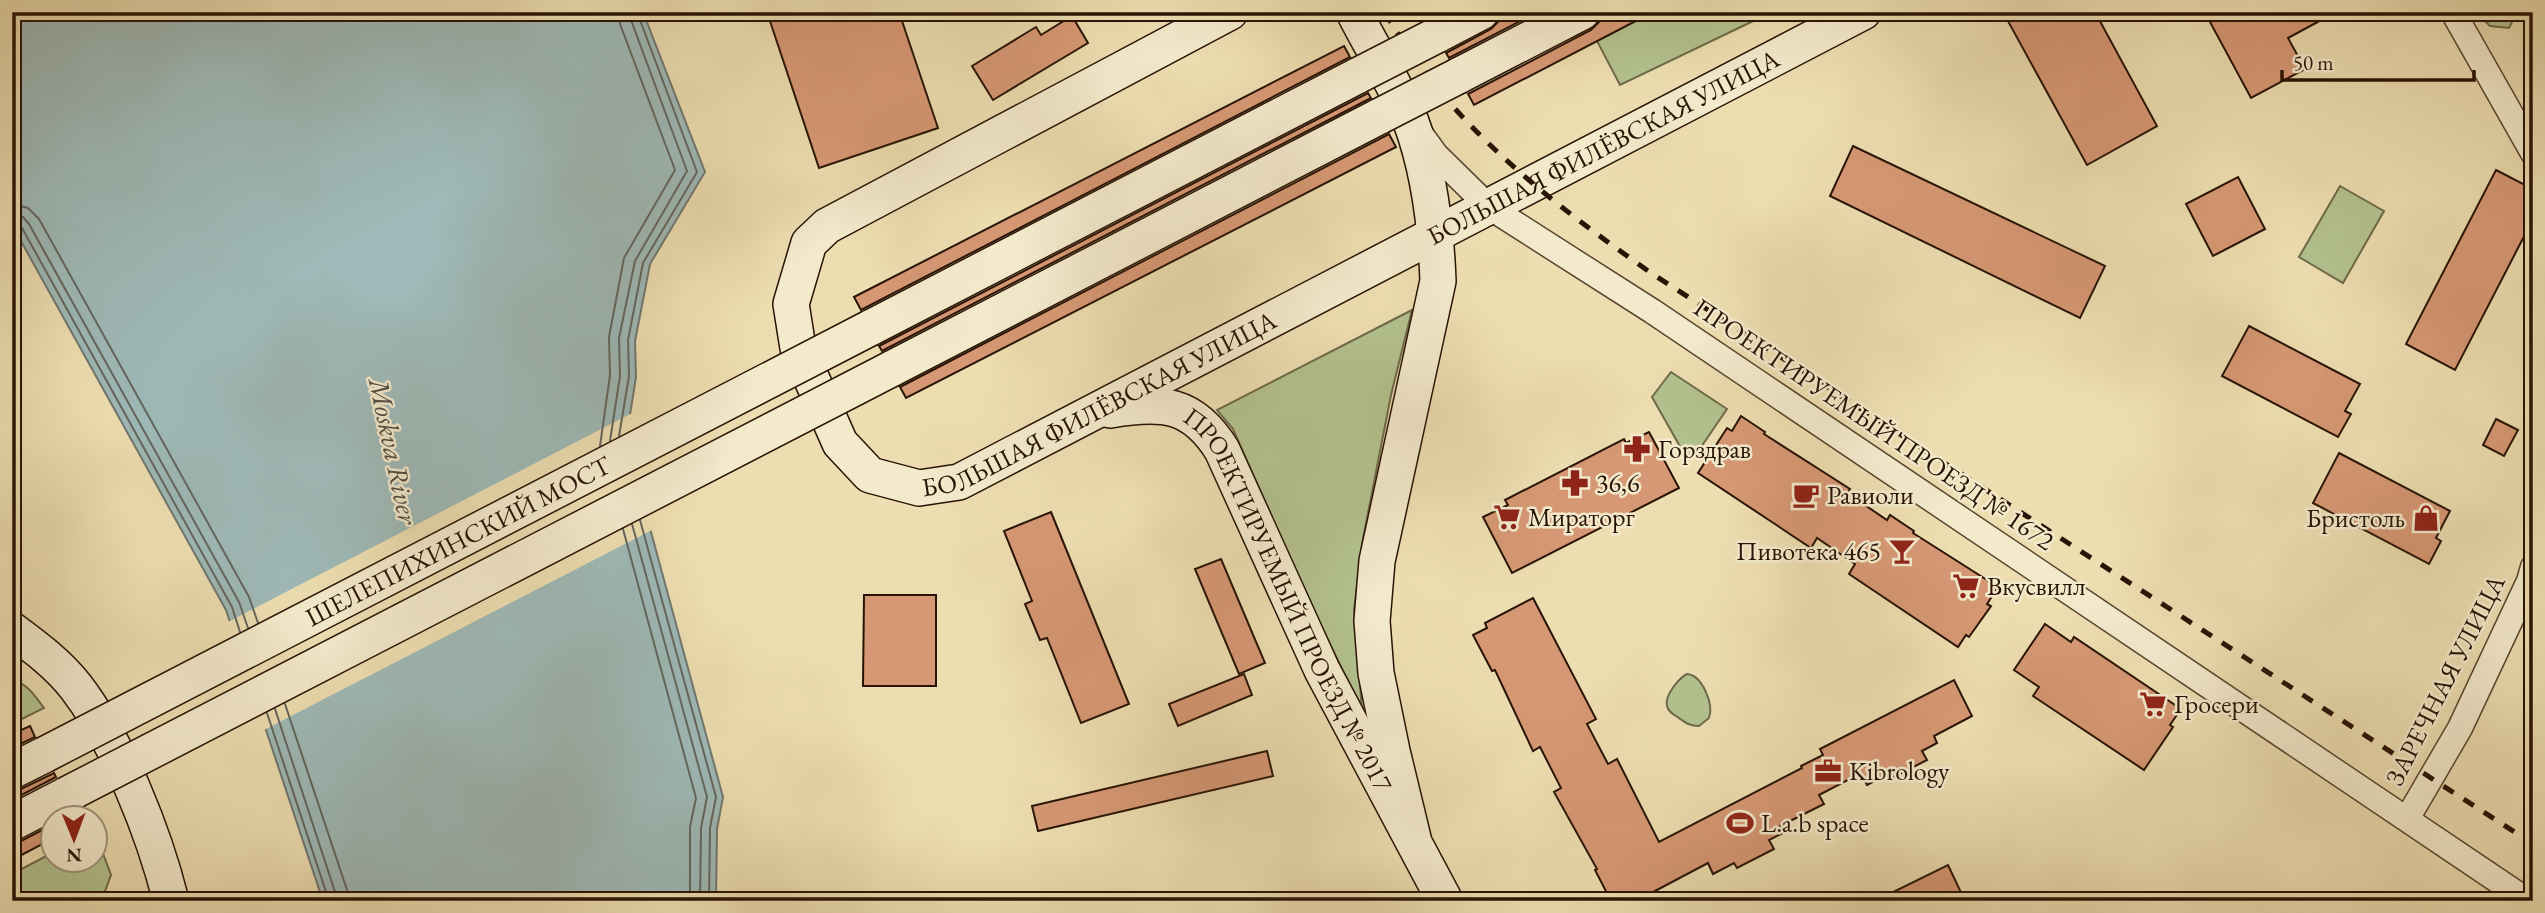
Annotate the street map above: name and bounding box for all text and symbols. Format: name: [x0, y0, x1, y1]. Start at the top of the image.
scale bar: [2282, 38, 2475, 82]
street label: БОЛЬШАЯ ФИЛЁВСКАЯ УЛИЦА: [1421, 41, 1786, 253]
text: 50 m: [2293, 49, 2334, 76]
street label: ПРОЕКТИРУЕМЫЙ ПРОЕЗД № 1672: [1687, 290, 2061, 558]
street label: БОЛЬШАЯ ФИЛЁВСКАЯ УЛИЦА: [919, 303, 1283, 504]
water label: Moskva River: [361, 373, 427, 529]
street label: ПРОЕКТИРУЕМЫЙ ПРОЕЗД № 2017: [1177, 399, 1401, 798]
place label: Горздрав: [1658, 432, 1751, 466]
pharmacy icon: Горздрав: [1622, 434, 1652, 464]
street label: ШЕЛЕПИХИНСКИЙ МОСТ: [299, 448, 617, 634]
place label: 36,6: [1596, 466, 1639, 500]
pharmacy icon: 36,6: [1560, 468, 1590, 498]
place label: Равиоли: [1827, 478, 1914, 512]
cafe icon: Равиоли: [1791, 480, 1821, 510]
place label: Мираторг: [1528, 500, 1635, 534]
place label: Бристоль: [2306, 501, 2405, 535]
supermarket icon: Мираторг: [1492, 502, 1522, 532]
shop icon: Бристоль: [2411, 503, 2441, 533]
place label: Пивотека 465: [1736, 534, 1881, 568]
bar icon: Пивотека 465: [1887, 536, 1917, 566]
street label: ЗАРЕЧНАЯ УЛИЦА: [2377, 568, 2513, 791]
place label: Вкусвилл: [1987, 569, 2085, 603]
supermarket icon: Вкусвилл: [1951, 571, 1981, 601]
place label: Гросери: [2174, 687, 2259, 721]
supermarket icon: Гросери: [2138, 689, 2168, 719]
place label: Kibrology: [1849, 754, 1950, 788]
office icon: Kibrology: [1813, 756, 1843, 786]
north arrow: [38, 804, 108, 874]
place label: L.a.b space: [1761, 806, 1869, 840]
sports icon: L.a.b space: [1725, 808, 1755, 838]
text: N: [66, 843, 82, 868]

